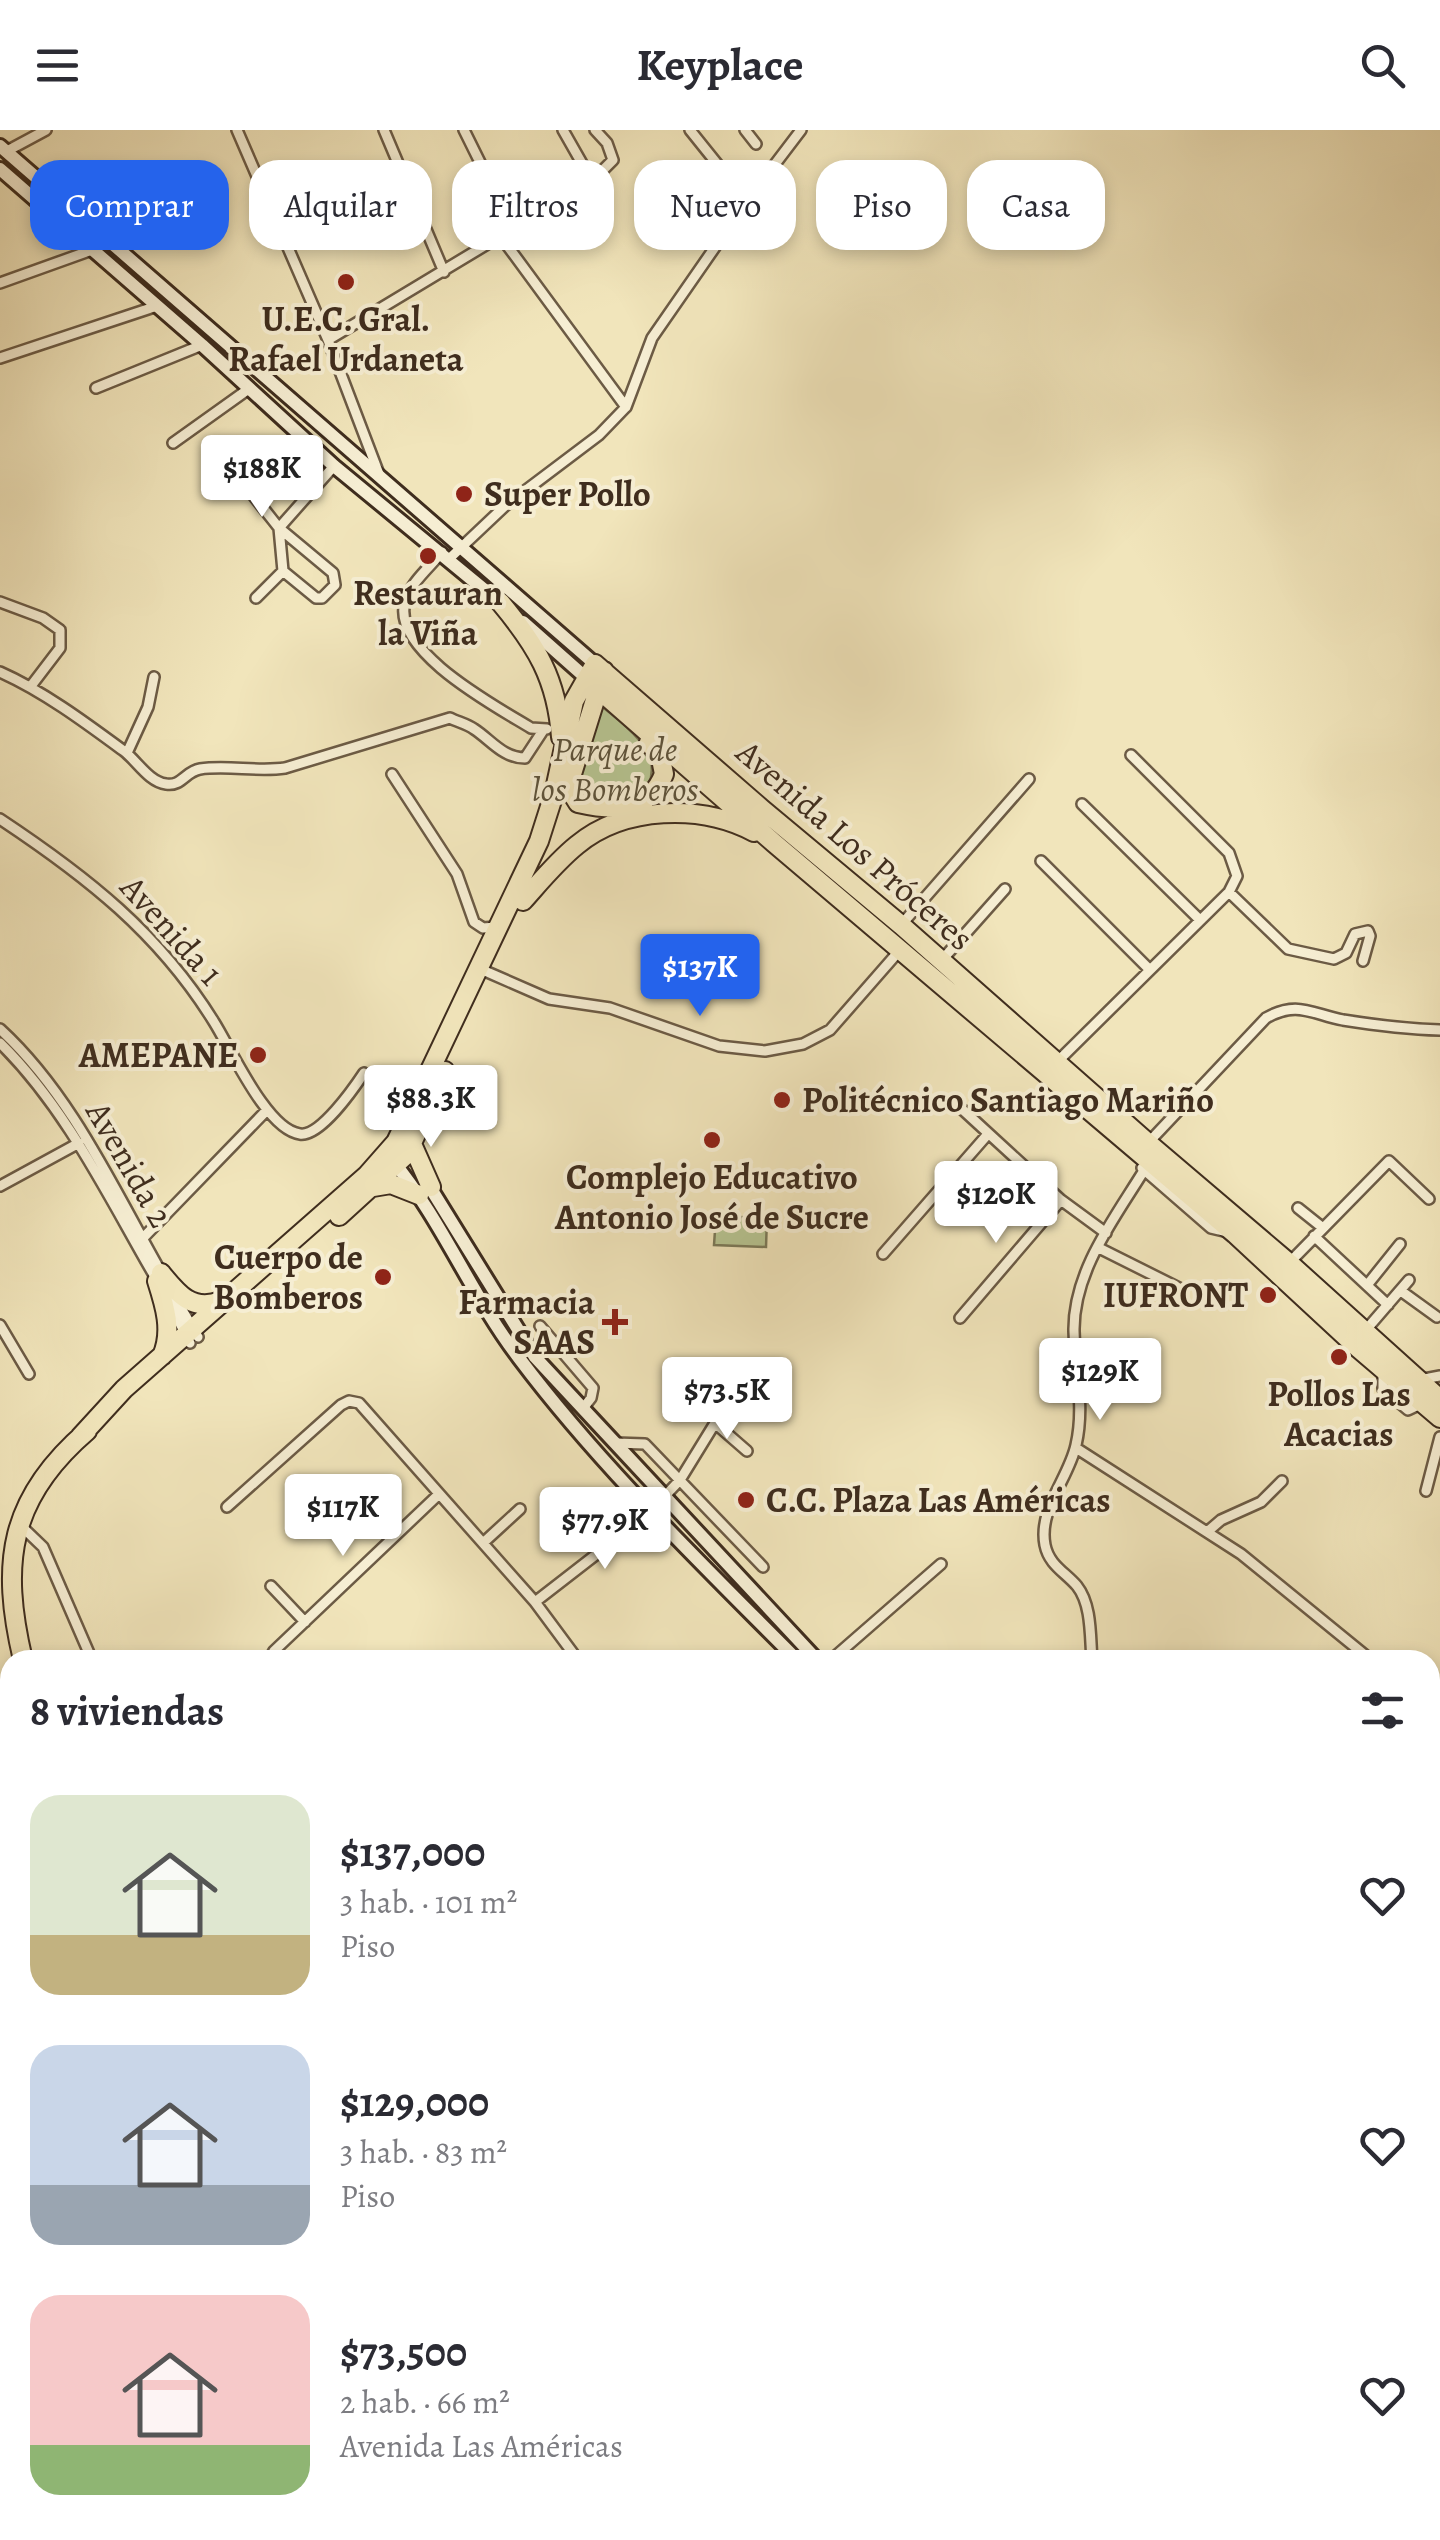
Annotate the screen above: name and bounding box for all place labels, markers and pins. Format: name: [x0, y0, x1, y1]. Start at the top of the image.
marker: U.E.C. Gral. Rafael Urdaneta: [335, 271, 357, 293]
place label: U.E.C. Gral. Rafael Urdaneta: [228, 295, 464, 383]
pin: $188K: [192, 435, 332, 520]
place label: Super Pollo: [484, 470, 651, 518]
marker: Super Pollo: [453, 483, 475, 505]
marker: Restauran la Viña: [417, 545, 439, 567]
place label: Restauran la Viña: [353, 569, 503, 657]
pin: $137K: [630, 934, 770, 1019]
place label: AMEPANE: [78, 1031, 238, 1079]
marker: AMEPANE: [247, 1044, 269, 1066]
pin: $88.3K: [350, 1065, 512, 1150]
place label: Politécnico Santiago Mariño: [802, 1076, 1214, 1124]
marker: Politécnico Santiago Mariño: [771, 1089, 793, 1111]
marker: Complejo Educativo Antonio José de Sucre: [701, 1129, 723, 1151]
place label: Complejo Educativo Antonio José de Sucre: [554, 1153, 869, 1241]
pin: $120K: [926, 1161, 1066, 1246]
place label: Cuerpo de Bomberos: [213, 1233, 363, 1321]
marker: Cuerpo de Bomberos: [372, 1266, 394, 1288]
place label: IUFRONT: [1103, 1271, 1248, 1319]
place label: Farmacia SAAS: [458, 1278, 595, 1366]
marker: IUFRONT: [1257, 1284, 1279, 1306]
marker: Farmacia SAAS: [604, 1311, 626, 1333]
pin: $129K: [1030, 1338, 1170, 1423]
marker: Pollos Las Acacias: [1328, 1346, 1350, 1368]
pin: $73.5K: [646, 1357, 808, 1442]
place label: Pollos Las Acacias: [1267, 1370, 1411, 1458]
pin: $117K: [273, 1474, 413, 1559]
place label: C.C. Plaza Las Américas: [766, 1476, 1111, 1524]
pin: $77.9K: [524, 1487, 686, 1572]
marker: C.C. Plaza Las Américas: [735, 1489, 757, 1511]

